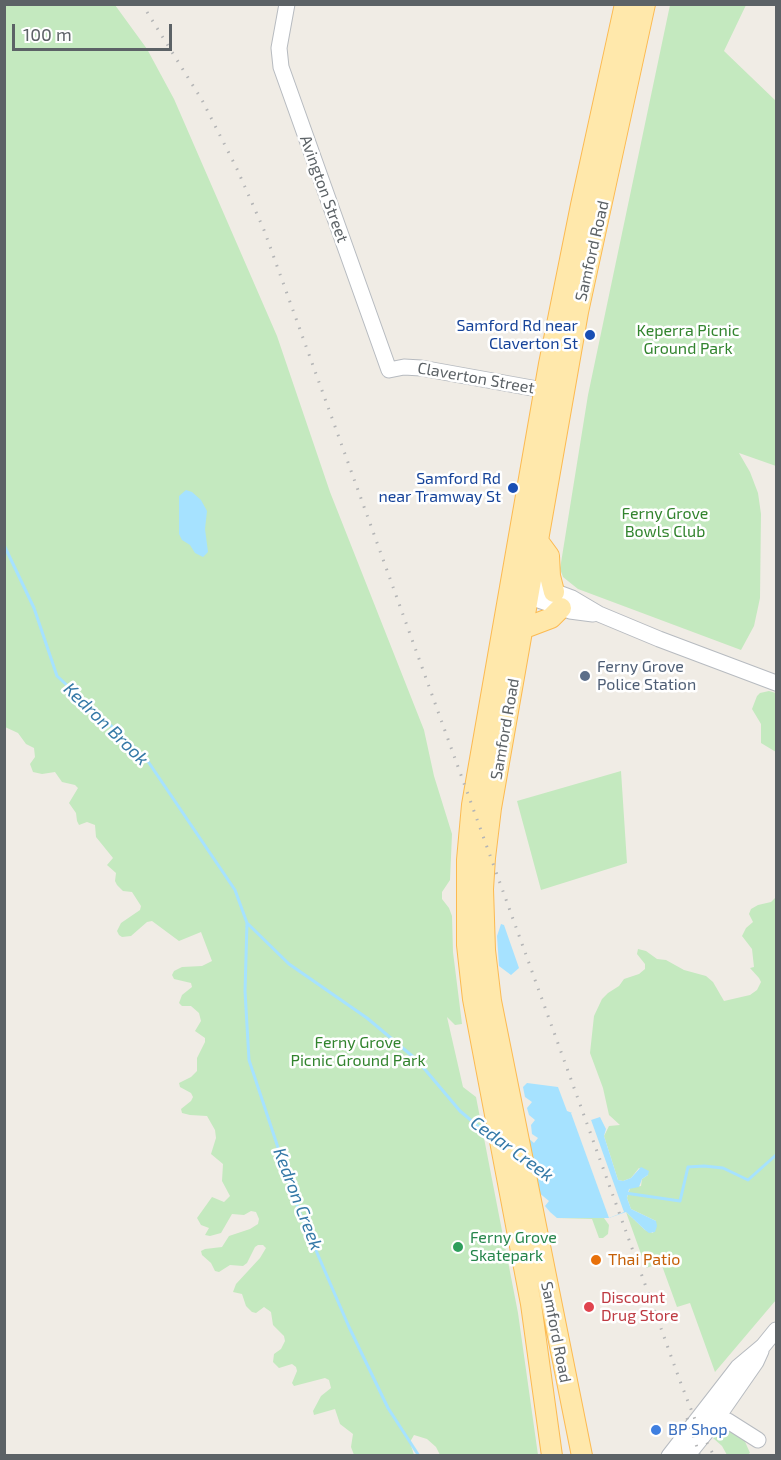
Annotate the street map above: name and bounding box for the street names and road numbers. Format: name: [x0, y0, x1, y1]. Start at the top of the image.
street label: Avington Street: [296, 133, 352, 245]
street label: Samford Road: [571, 199, 613, 303]
street label: Claverton Street: [416, 358, 536, 398]
street label: Samford Road: [487, 677, 523, 781]
street label: Samford Road: [537, 1280, 575, 1384]

